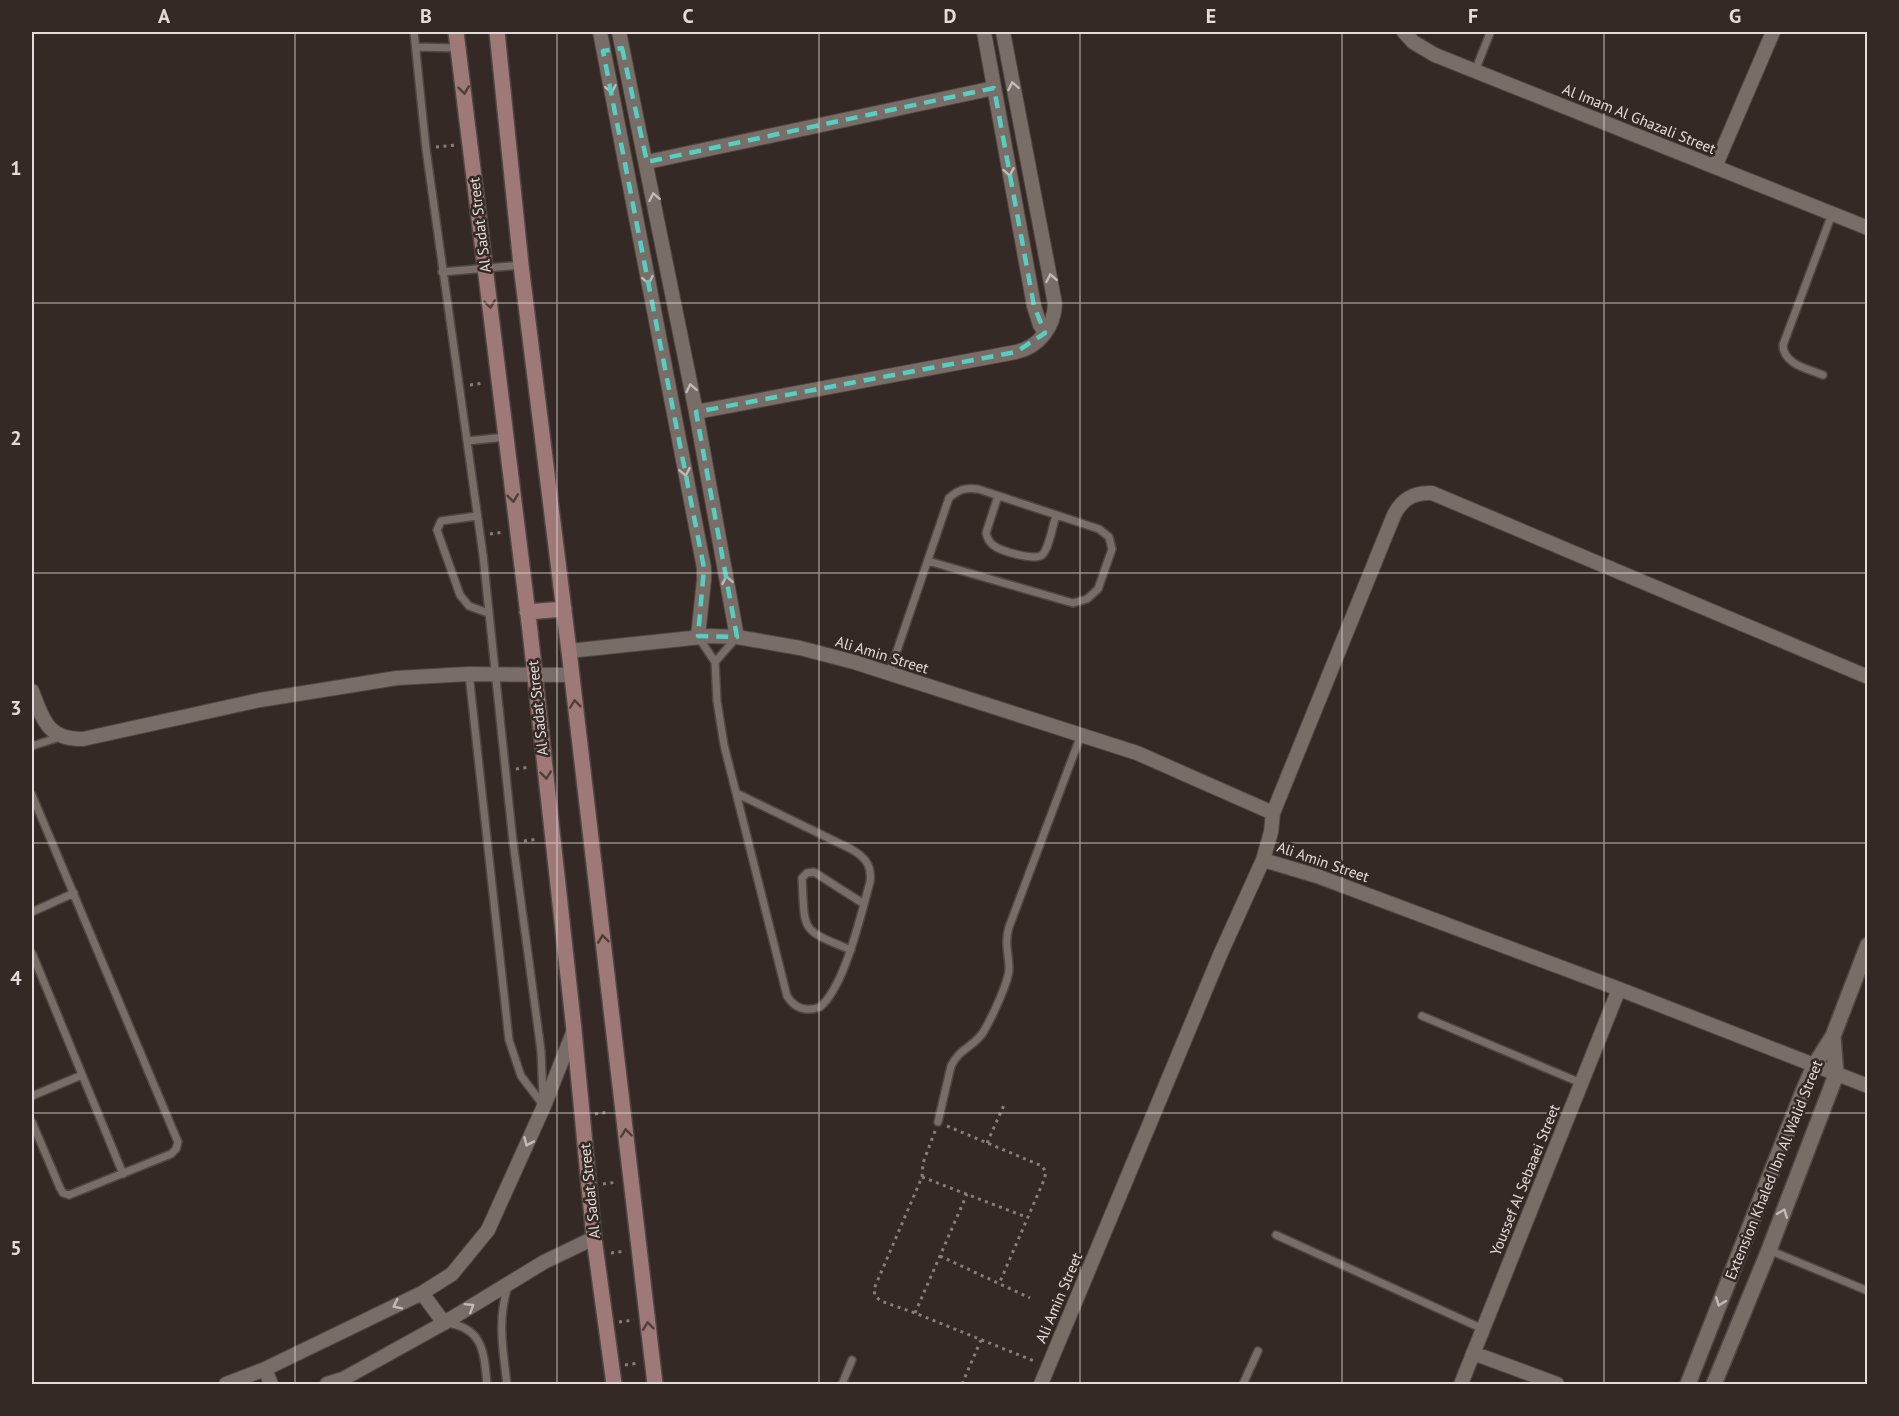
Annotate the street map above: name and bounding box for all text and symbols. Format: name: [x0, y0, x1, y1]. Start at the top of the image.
text: A: [158, 3, 171, 29]
text: B: [420, 3, 432, 29]
text: C: [682, 3, 694, 29]
text: D: [944, 3, 957, 29]
text: E: [1206, 3, 1216, 29]
text: F: [1468, 3, 1478, 29]
text: G: [1729, 3, 1741, 29]
street label: Al Imam Al Ghazali Street: [1560, 79, 1719, 158]
one-way arrow: [1007, 82, 1020, 92]
one-way arrow: [604, 84, 617, 94]
one-way arrow: [457, 85, 469, 94]
text: 1: [10, 155, 22, 181]
one-way arrow: [1003, 167, 1015, 176]
street label: Al Sadat Street: [464, 177, 495, 274]
one-way arrow: [648, 192, 661, 202]
one-way arrow: [1045, 273, 1058, 283]
one-way arrow: [641, 275, 654, 285]
one-way arrow: [483, 299, 495, 309]
one-way arrow: [685, 383, 698, 393]
text: 2: [10, 425, 22, 451]
one-way arrow: [678, 466, 691, 476]
one-way arrow: [507, 493, 519, 502]
one-way arrow: [721, 575, 734, 585]
street label: Ali Amin Street: [833, 631, 931, 678]
street label: Al Sadat Street: [523, 660, 552, 757]
text: 3: [10, 695, 22, 721]
one-way arrow: [570, 699, 582, 708]
one-way arrow: [539, 770, 552, 779]
street label: Ali Amin Street: [1275, 837, 1372, 886]
one-way arrow: [597, 935, 610, 944]
text: 4: [10, 965, 22, 991]
street label: Extension Khaled Ibn Al Walid Street: [1721, 1057, 1826, 1282]
street label: Youssef Al Sebaaei Street: [1485, 1101, 1564, 1258]
one-way arrow: [620, 1128, 633, 1137]
one-way arrow: [523, 1136, 535, 1147]
street label: Al Sadat Street: [575, 1143, 604, 1240]
one-way arrow: [1776, 1209, 1789, 1219]
text: 5: [10, 1235, 22, 1261]
street label: Ali Amin Street: [1031, 1250, 1086, 1346]
one-way arrow: [1715, 1296, 1728, 1306]
one-way arrow: [393, 1297, 404, 1309]
one-way arrow: [464, 1302, 474, 1314]
one-way arrow: [643, 1322, 655, 1331]

